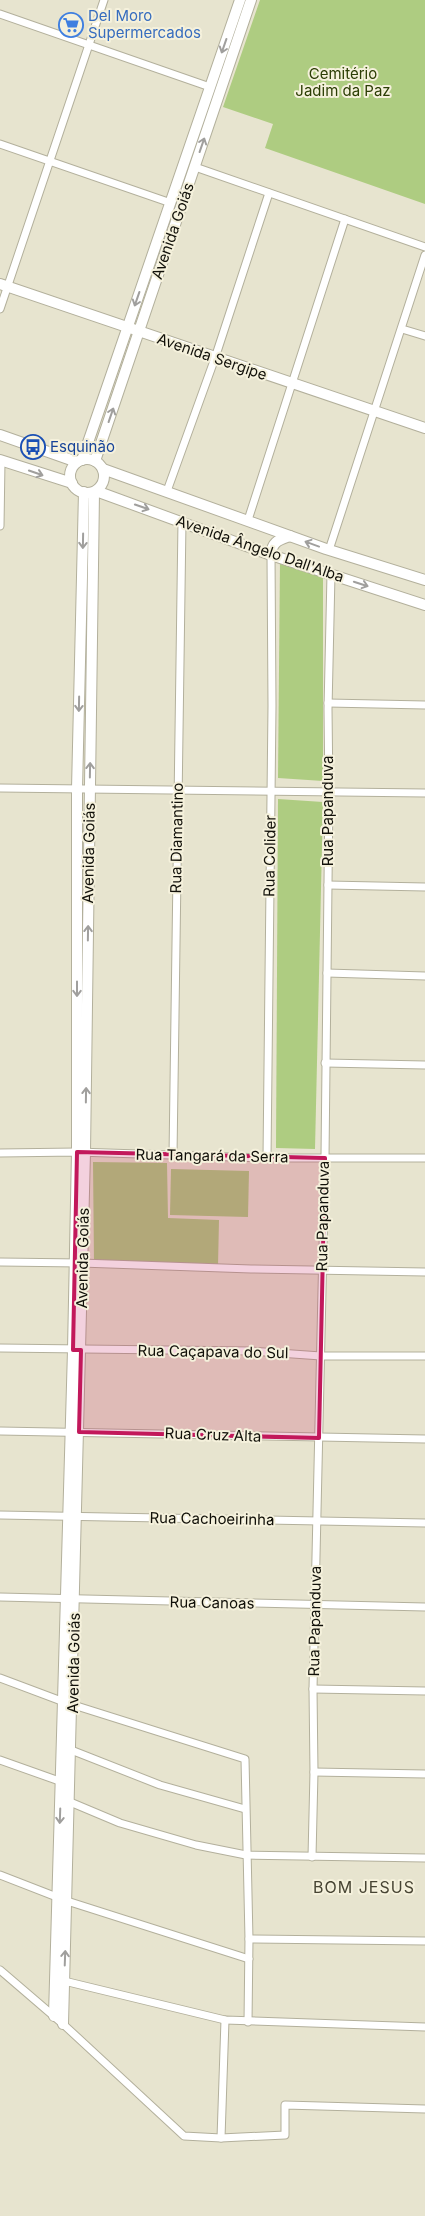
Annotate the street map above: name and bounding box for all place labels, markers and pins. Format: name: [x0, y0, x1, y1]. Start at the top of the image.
place label: Del Moro Supermercados: [88, 6, 201, 42]
supermarket icon: Del Moro Supermercados: [58, 12, 84, 38]
bus stop icon: Esquinão: [20, 434, 46, 460]
place label: Esquinão: [50, 437, 115, 456]

